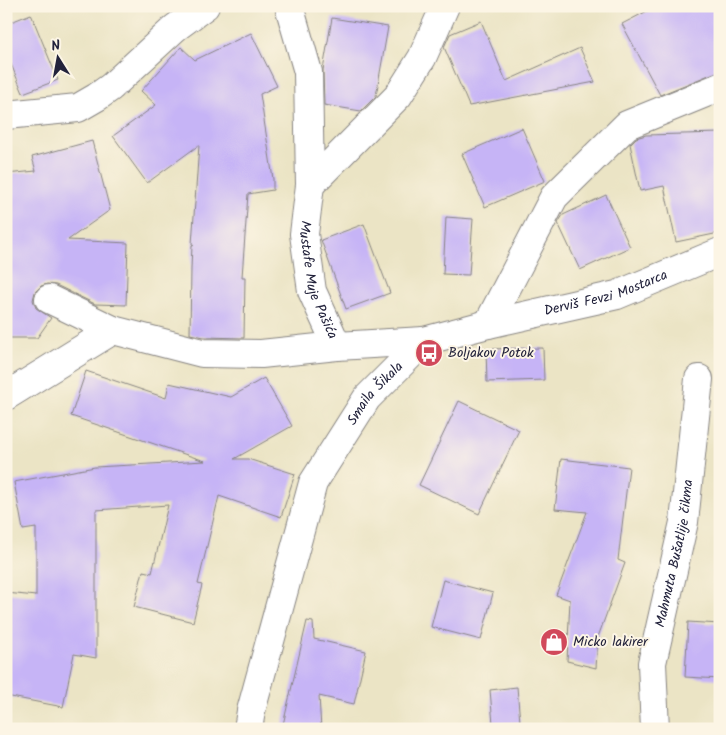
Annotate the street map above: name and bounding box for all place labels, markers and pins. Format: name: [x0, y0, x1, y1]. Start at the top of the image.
bus stop icon: Boljakov Potok: [414, 338, 444, 368]
place label: Boljakov Potok: [448, 342, 534, 364]
shop icon: Micko lakirer: [539, 627, 569, 657]
place label: Micko lakirer: [573, 631, 649, 653]

